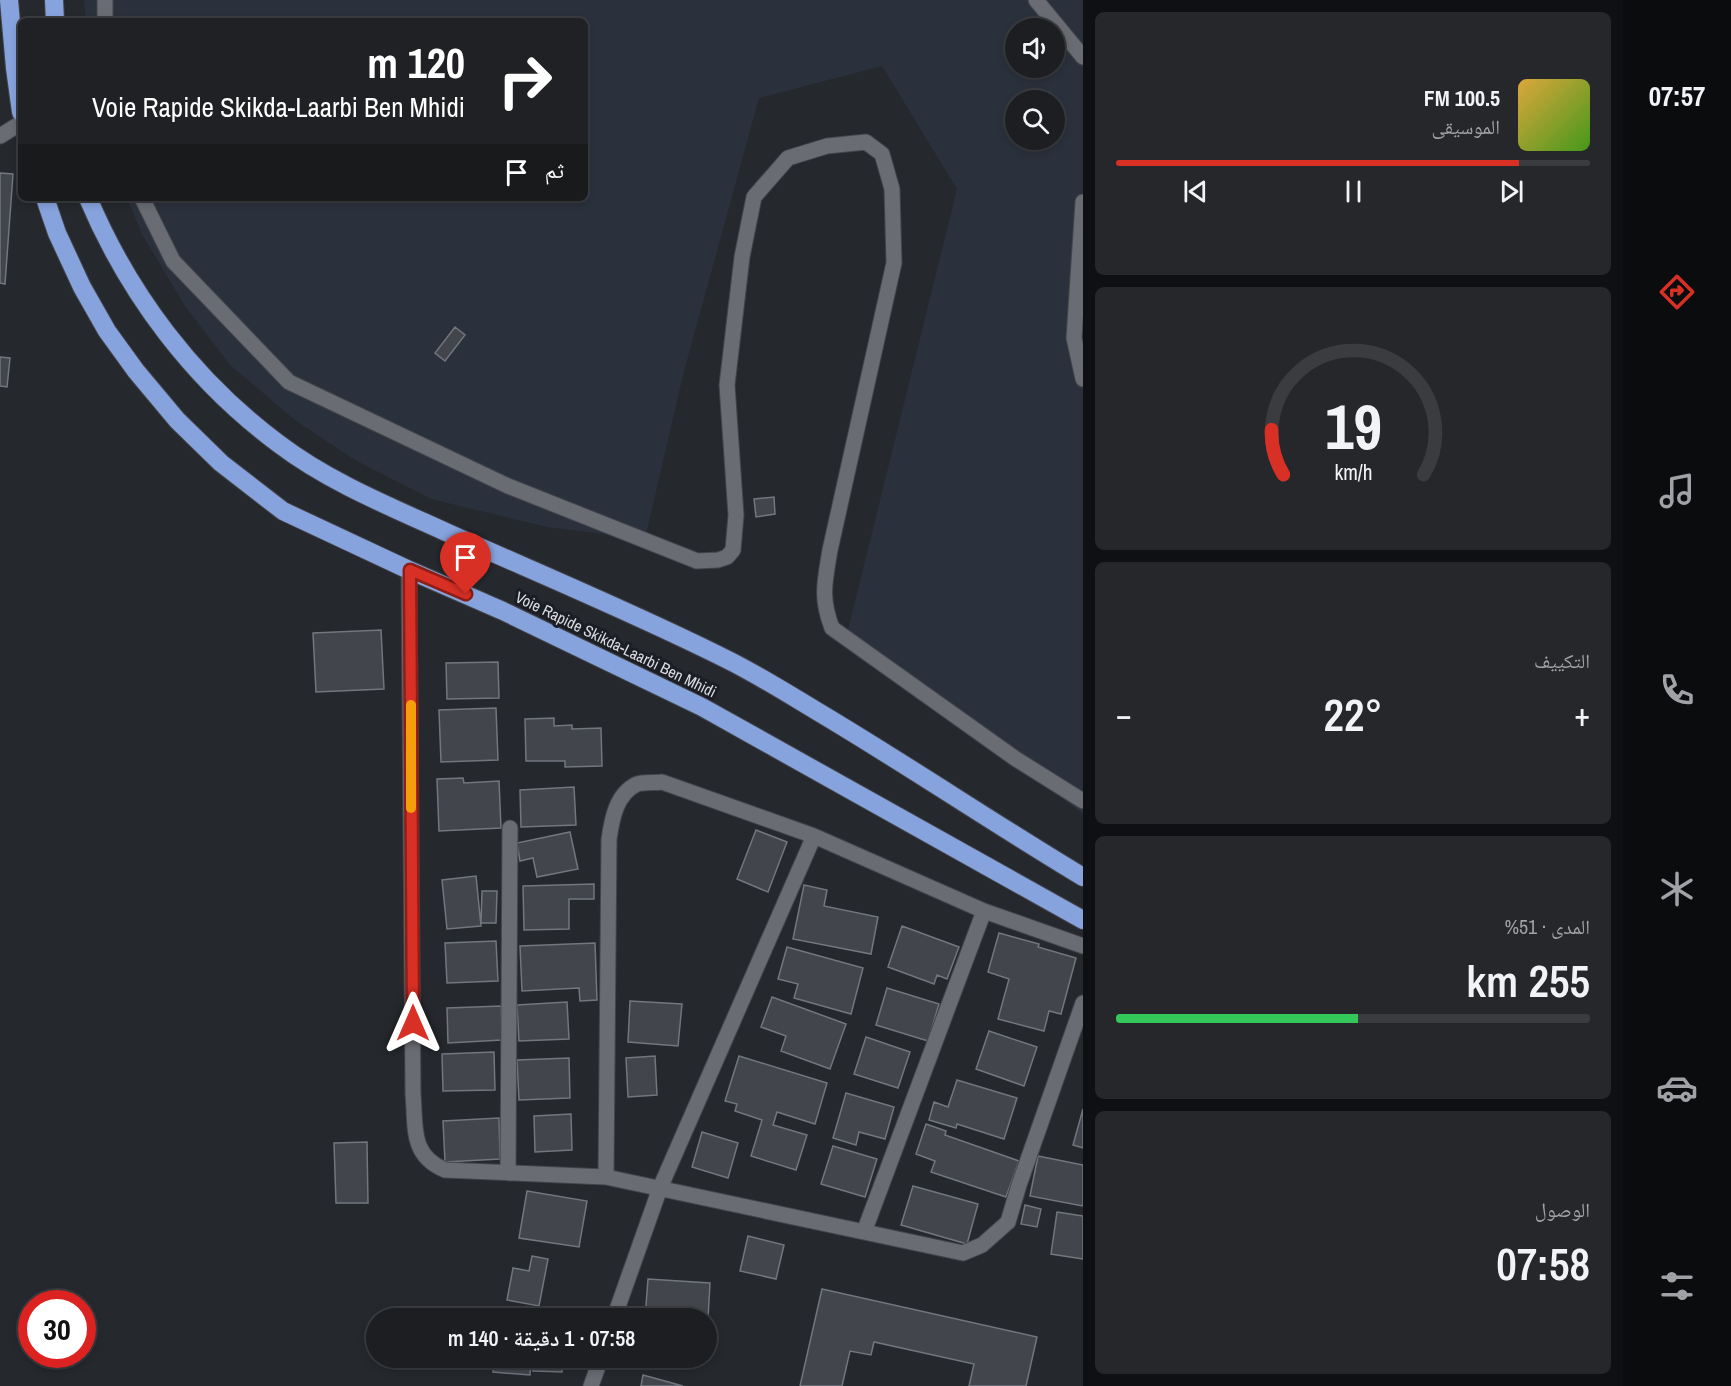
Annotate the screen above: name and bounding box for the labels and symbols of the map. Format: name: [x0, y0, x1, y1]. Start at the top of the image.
pin: [440, 532, 491, 594]
street label: Voie Rapide Skikda-Laarbi Ben Mhidi: [512, 586, 720, 702]
position arrow: [381, 991, 445, 1055]
speed limit sign: 30: [18, 1290, 96, 1368]

